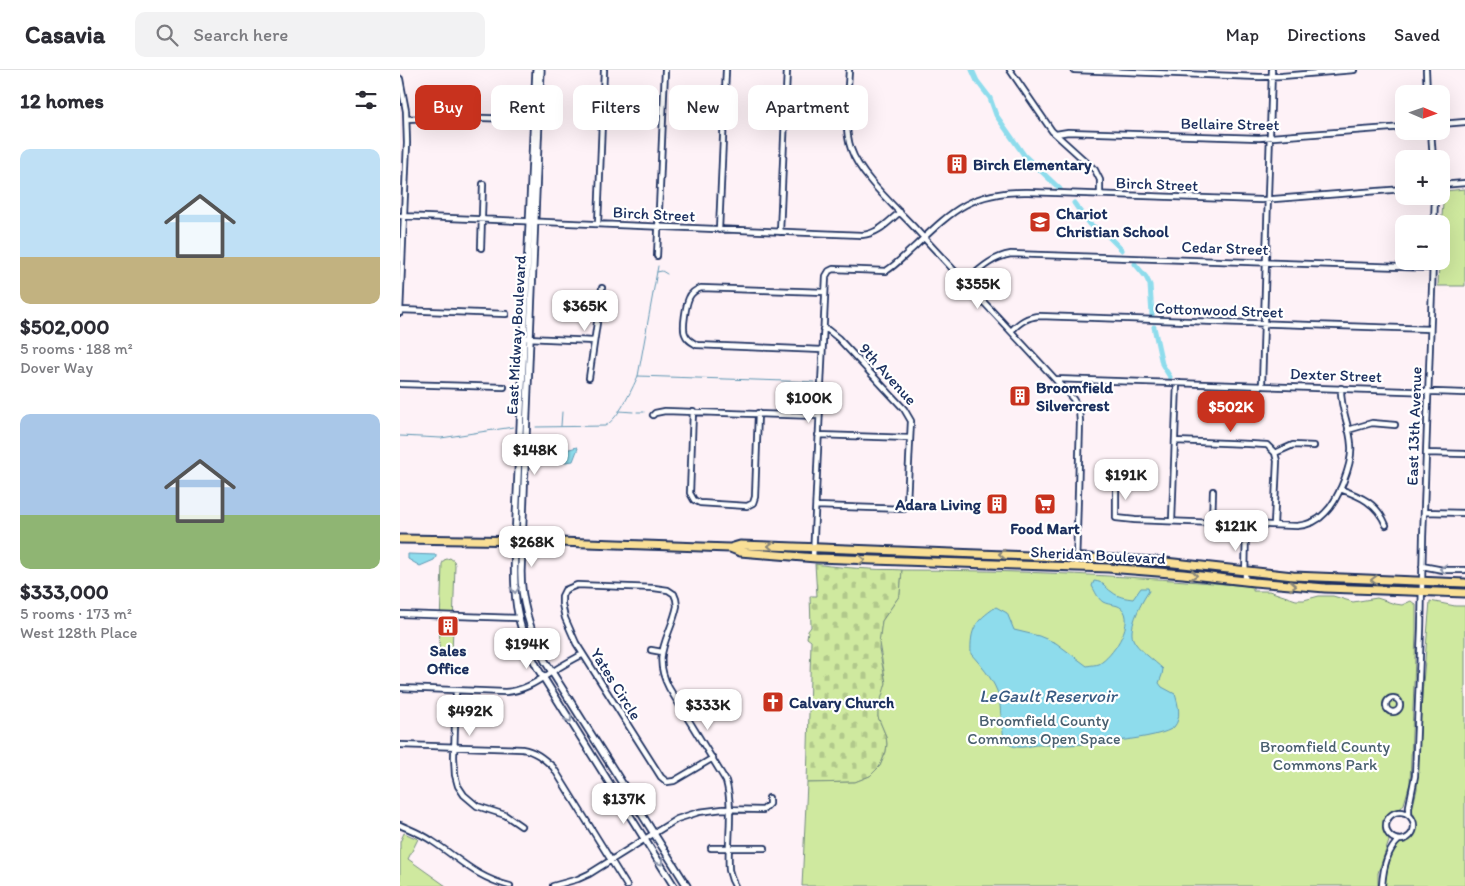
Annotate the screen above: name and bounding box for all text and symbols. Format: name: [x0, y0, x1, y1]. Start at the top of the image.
search box: [135, 12, 485, 57]
text: Casavia: [25, 20, 105, 49]
icon: search: [153, 21, 181, 49]
text: Search here: [193, 23, 288, 46]
text: Map: [1226, 24, 1259, 46]
text: Directions: [1287, 24, 1366, 46]
text: Saved: [1394, 24, 1440, 46]
chip: Buy: [415, 85, 481, 130]
chip: Rent: [491, 85, 563, 130]
chip: Filters: [573, 85, 659, 130]
chip: New: [669, 85, 738, 130]
chip: Apartment: [748, 85, 868, 130]
north arrow: [1395, 85, 1450, 140]
map controls: [1395, 85, 1450, 270]
icon: filters: [352, 86, 380, 114]
text: 12 homes: [20, 88, 104, 113]
street label: Bellaire Street: [1180, 114, 1280, 134]
button: +: [1395, 150, 1450, 205]
building icon: Birch Elementary: [945, 152, 969, 176]
place label: Birch Elementary: [973, 155, 1092, 175]
street label: Birch Street: [1115, 173, 1199, 195]
icon: home: [155, 181, 245, 271]
street label: Birch Street: [612, 202, 696, 226]
place label: Chariot Christian School: [1056, 204, 1169, 241]
school or university icon: Chariot Christian School: [1028, 210, 1052, 234]
button: −: [1395, 215, 1450, 270]
street label: Cedar Street: [1181, 237, 1269, 259]
street label: East Midway Boulevard: [502, 255, 530, 415]
pin: $355K: [943, 268, 1013, 310]
text: $355K: [956, 274, 1000, 293]
pin: $365K: [550, 290, 620, 332]
text: $365K: [563, 296, 607, 315]
street label: Cottonwood Street: [1154, 298, 1284, 322]
text: $502,000: [20, 314, 109, 339]
text: 5 rooms · 188 m²: [20, 339, 133, 358]
street label: 9th Avenue: [855, 339, 921, 409]
text: Dover Way: [20, 358, 93, 377]
street label: Dexter Street: [1290, 364, 1382, 386]
street label: East 13th Avenue: [1402, 366, 1426, 486]
place label: Broomfield Silvercrest: [1036, 378, 1113, 415]
pin: $100K: [774, 382, 844, 424]
building icon: Broomfield Silvercrest: [1008, 384, 1032, 408]
text: $100K: [786, 388, 832, 407]
pin: $502K: [1196, 390, 1266, 433]
text: $502K: [1208, 397, 1254, 416]
pin: $148K: [500, 434, 570, 476]
text: $148K: [513, 440, 557, 459]
icon: home: [155, 446, 245, 536]
pin: $191K: [1091, 458, 1161, 501]
text: $191K: [1105, 465, 1147, 484]
building icon: Adara Living: [985, 492, 1009, 516]
supermarket icon: Food Mart: [1033, 492, 1057, 516]
place label: Adara Living: [894, 495, 982, 515]
pin: $121K: [1201, 510, 1271, 552]
text: $121K: [1215, 516, 1257, 535]
place label: Food Mart: [1010, 519, 1080, 538]
pin: $268K: [497, 526, 567, 568]
text: $268K: [510, 532, 554, 551]
one-way arrow: [767, 541, 775, 551]
street label: Sheridan Boulevard: [1030, 542, 1166, 568]
one-way arrow: [998, 549, 1006, 560]
one-way arrow: [858, 554, 866, 565]
one-way arrow: [1439, 564, 1447, 575]
one-way arrow: [1191, 569, 1199, 580]
one-way arrow: [1370, 575, 1378, 585]
text: $333,000: [20, 579, 109, 604]
one-way arrow: [1290, 580, 1298, 591]
one-way arrow: [509, 586, 520, 594]
text: 5 rooms · 173 m²: [20, 604, 132, 623]
building icon: Sales Office: [436, 614, 460, 638]
text: West 128th Place: [20, 623, 137, 642]
pin: $194K: [492, 628, 562, 670]
text: $194K: [505, 634, 549, 653]
place label: Sales Office: [427, 641, 470, 678]
street label: Yates Circle: [586, 645, 646, 723]
water label: LeGault Reservoir: [979, 685, 1119, 707]
pin: $333K: [673, 688, 743, 731]
church icon: Calvary Church: [761, 690, 785, 714]
place label: Calvary Church: [789, 693, 895, 713]
pin: $492K: [435, 694, 505, 737]
text: $333K: [686, 695, 730, 714]
text: $492K: [448, 701, 492, 720]
park label: Broomfield County Commons Open Space: [967, 711, 1121, 748]
one-way arrow: [563, 714, 573, 723]
park label: Broomfield County Commons Park: [1260, 737, 1390, 774]
pin: $137K: [589, 782, 659, 825]
text: $137K: [603, 789, 645, 808]
one-way arrow: [653, 857, 663, 866]

